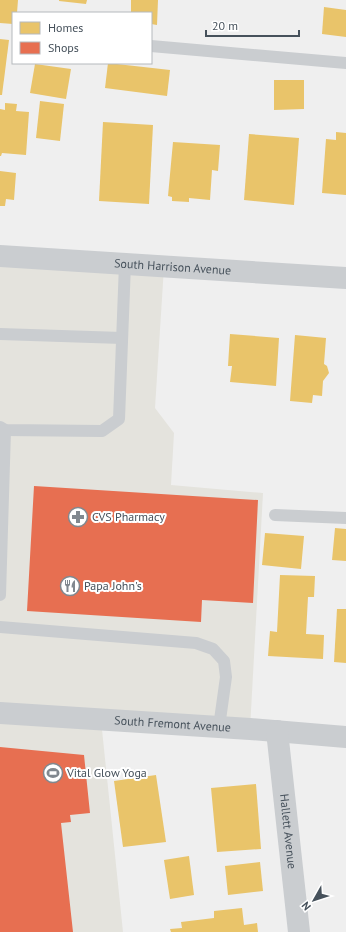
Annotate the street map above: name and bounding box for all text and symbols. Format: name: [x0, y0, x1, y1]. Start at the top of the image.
legend: [12, 12, 152, 64]
scale bar: [206, 12, 299, 38]
text: 20 m: [212, 18, 238, 33]
text: Homes: [48, 20, 83, 35]
text: Shops: [48, 40, 79, 55]
street label: South Harrison Avenue: [114, 255, 232, 278]
pharmacy icon: CVS Pharmacy: [67, 506, 89, 528]
place label: CVS Pharmacy: [92, 509, 165, 524]
restaurant icon: Papa John's: [59, 575, 81, 597]
place label: Papa John's: [84, 578, 142, 593]
street label: South Fremont Avenue: [114, 712, 231, 735]
sports icon: Vital Glow Yoga: [42, 762, 64, 784]
place label: Vital Glow Yoga: [66, 765, 147, 780]
street label: Hallett Avenue: [277, 793, 300, 870]
north arrow: [294, 880, 334, 920]
text: N: [299, 899, 314, 914]

